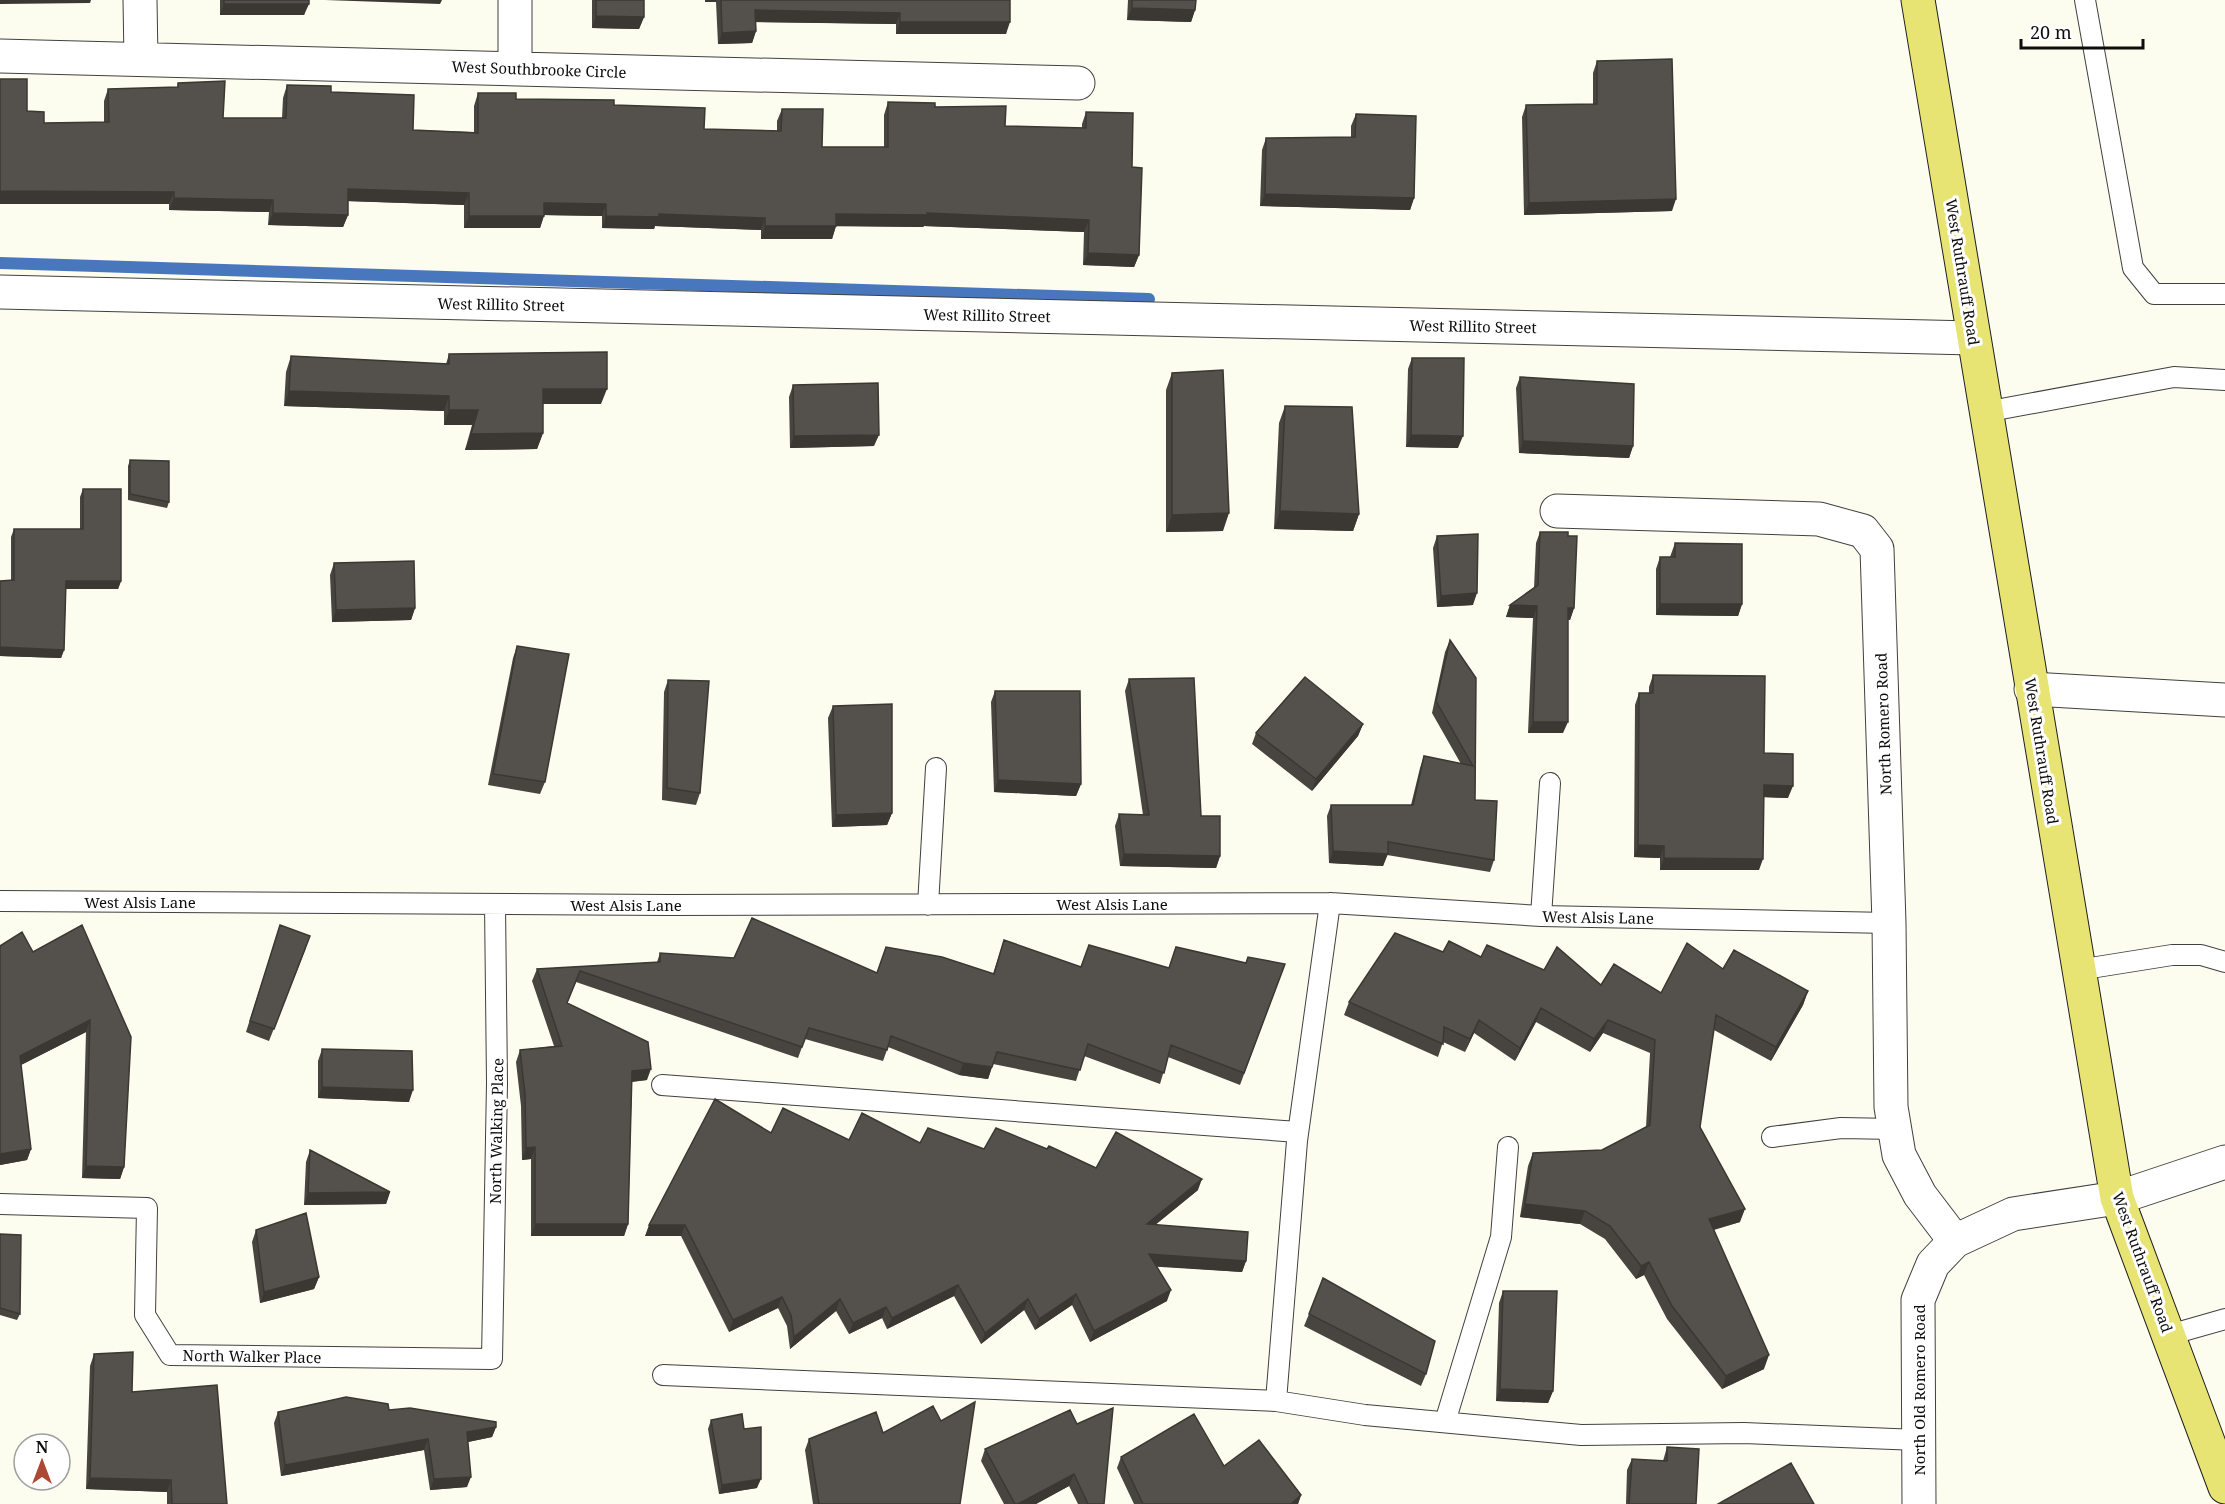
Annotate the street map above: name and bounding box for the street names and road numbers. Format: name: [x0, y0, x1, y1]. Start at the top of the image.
street label: West Southbrooke Circle: [451, 56, 627, 82]
street label: West Ruthrauff Road: [1942, 197, 1984, 347]
street label: West Rillito Street: [437, 293, 565, 315]
street label: West Rillito Street: [923, 304, 1051, 326]
street label: West Rillito Street: [1409, 315, 1537, 337]
street label: North Romero Road: [1871, 653, 1895, 795]
street label: West Ruthrauff Road: [2021, 676, 2063, 826]
street label: West Alsis Lane: [84, 892, 196, 912]
street label: West Alsis Lane: [1056, 894, 1168, 914]
street label: West Alsis Lane: [570, 895, 682, 915]
street label: West Alsis Lane: [1542, 906, 1654, 928]
street label: North Walking Place: [485, 1058, 507, 1204]
street label: West Ruthrauff Road: [2108, 1189, 2178, 1335]
street label: North Old Romero Road: [1909, 1304, 1929, 1476]
street label: North Walker Place: [183, 1345, 321, 1367]

